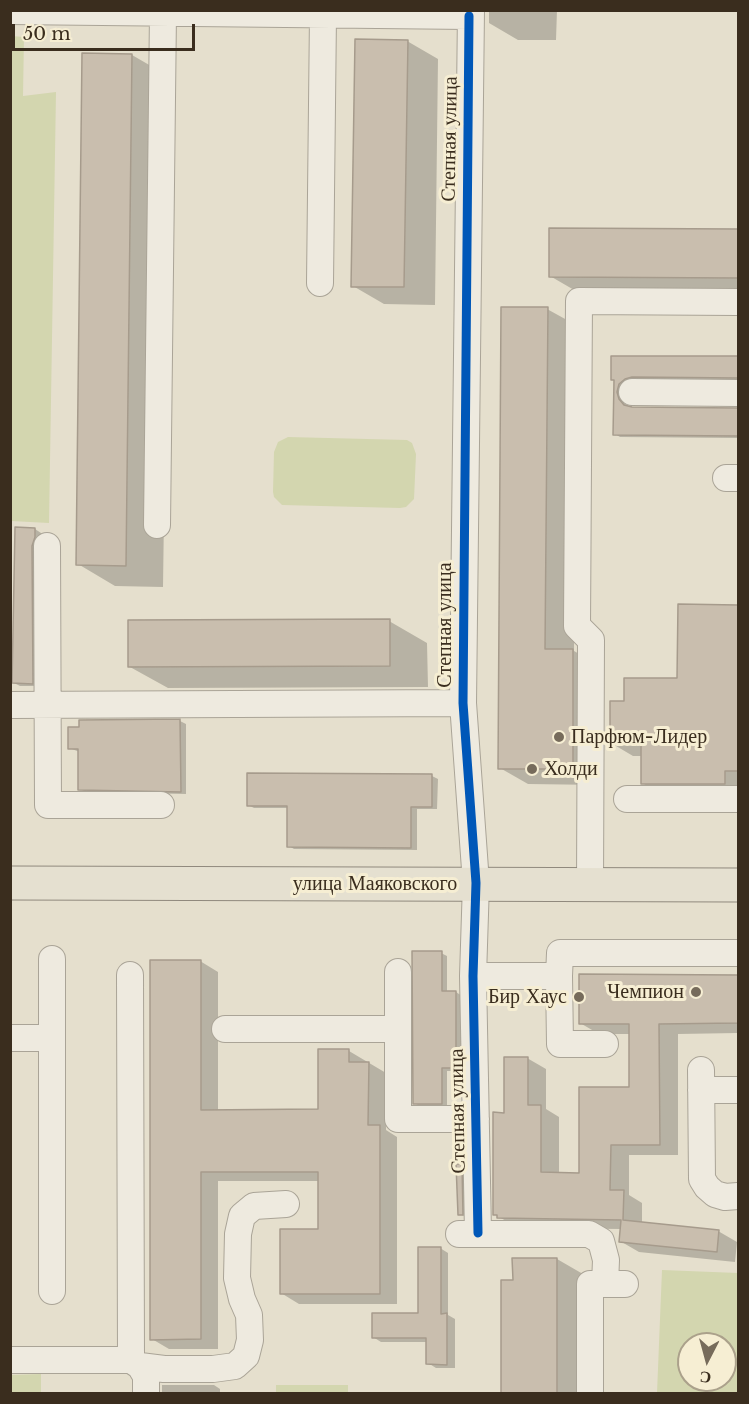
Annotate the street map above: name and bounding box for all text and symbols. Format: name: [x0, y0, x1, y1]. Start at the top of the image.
scale bar: [15, 12, 198, 50]
text: 50 m: [23, 23, 71, 45]
street label: Степная улица: [437, 76, 463, 202]
street label: Степная улица: [433, 562, 457, 688]
place label: Парфюм-Лидер: [571, 725, 707, 749]
marker: Парфюм-Лидер: [552, 730, 566, 744]
place label: Холди: [544, 757, 598, 781]
marker: Холди: [525, 762, 539, 776]
street label: улица Маяковского: [293, 872, 457, 896]
place label: Чемпион: [607, 980, 684, 1004]
place label: Бир Хаус: [488, 985, 567, 1009]
marker: Чемпион: [689, 985, 703, 999]
marker: Бир Хаус: [572, 990, 586, 1004]
street label: Степная улица: [445, 1048, 471, 1174]
north arrow: [677, 1332, 737, 1392]
text: С: [699, 1367, 712, 1388]

